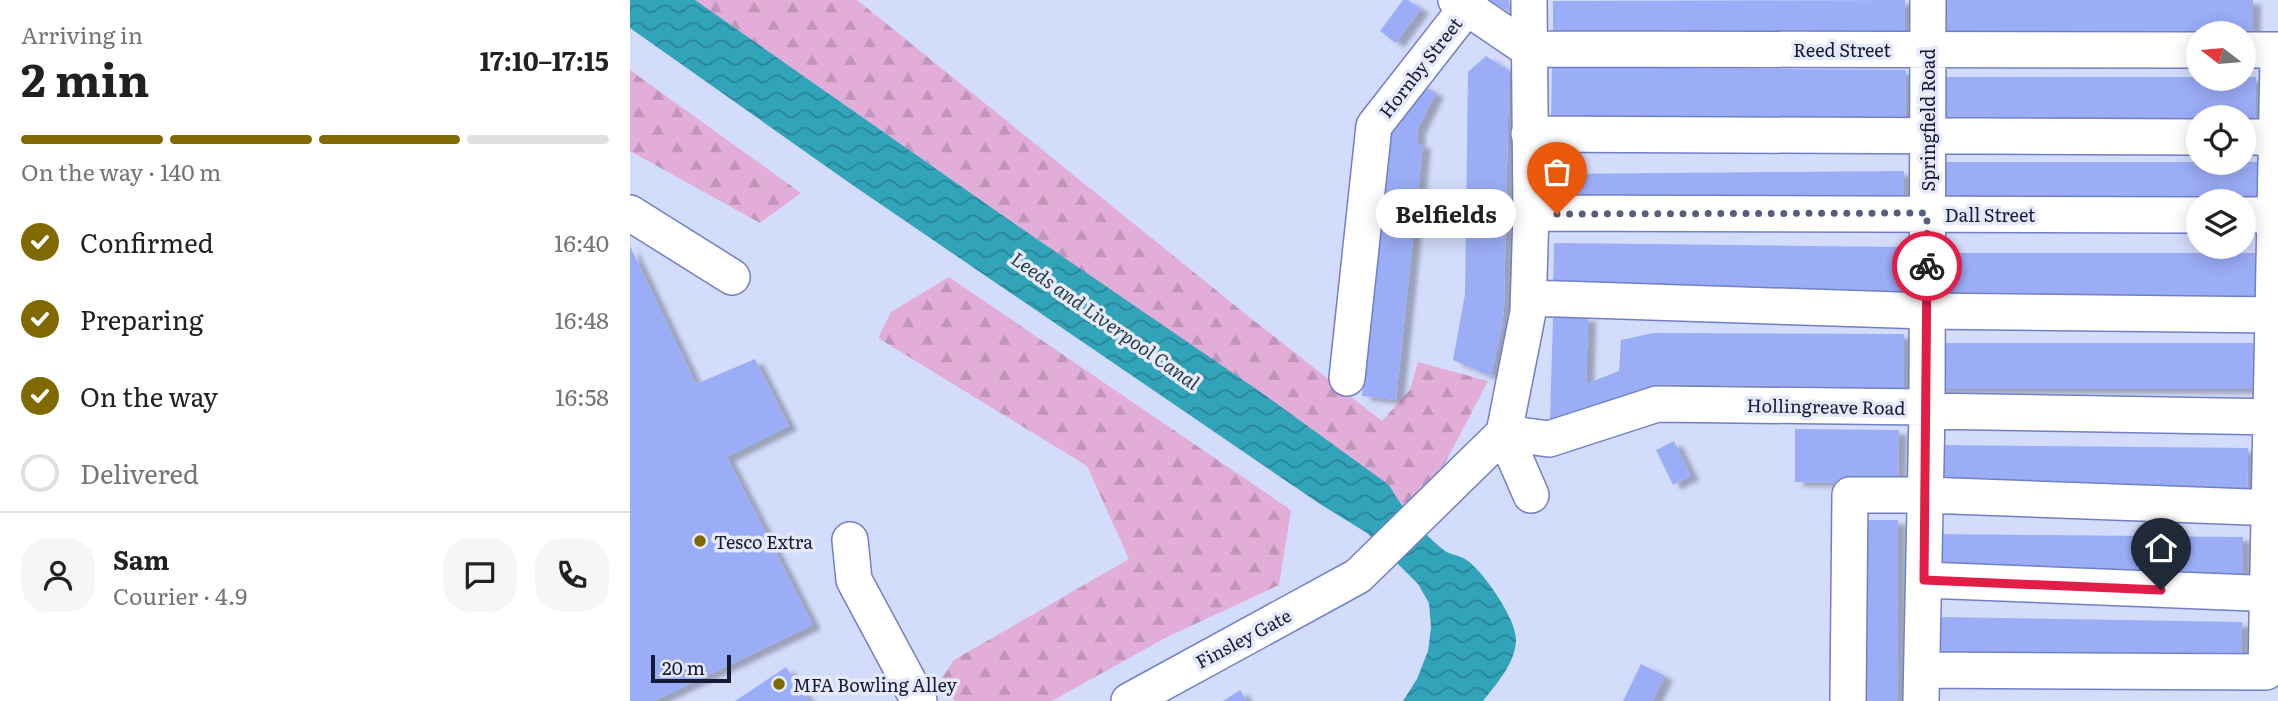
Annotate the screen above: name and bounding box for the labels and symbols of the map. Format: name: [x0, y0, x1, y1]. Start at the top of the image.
street label: Hornby Street: [1372, 10, 1468, 123]
north arrow: [2186, 21, 2256, 91]
street label: Reed Street: [1793, 36, 1891, 63]
street label: Springfield Road: [1914, 49, 1941, 191]
pin: [1527, 142, 1587, 214]
callout: Belfields: [1375, 190, 1515, 238]
street label: Dall Street: [1945, 201, 2036, 228]
courier: [1892, 231, 1962, 301]
water label: Leeds and Liverpool Canal: [1006, 244, 1206, 396]
street label: Hollingreave Road: [1746, 391, 1906, 421]
pin: [2131, 518, 2191, 590]
place label: Tesco Extra: [714, 528, 813, 555]
marker: Tesco Extra: [692, 533, 708, 549]
street label: Finsley Gate: [1190, 601, 1296, 675]
scale bar: [651, 652, 732, 684]
place label: MFA Bowling Alley: [793, 671, 957, 698]
marker: MFA Bowling Alley: [771, 676, 787, 692]

